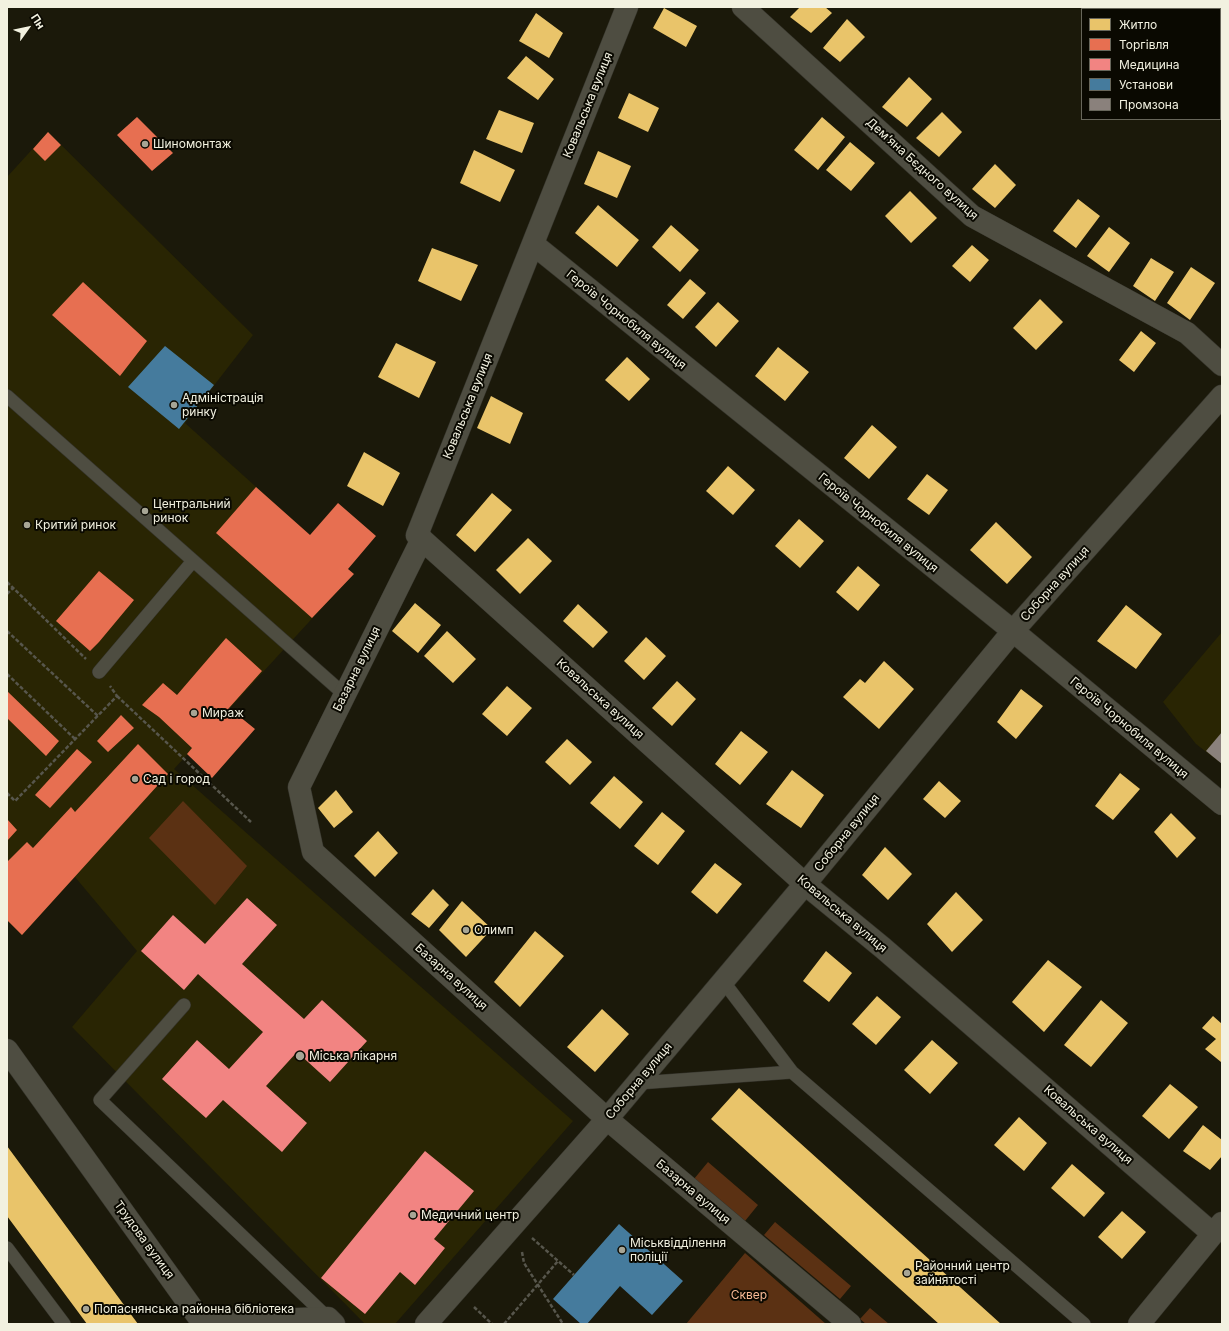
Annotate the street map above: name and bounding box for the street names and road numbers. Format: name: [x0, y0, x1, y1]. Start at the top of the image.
street label: Ковальська вулиця: [560, 50, 616, 160]
street label: Дем’яна Бєдного вулиця: [863, 115, 981, 223]
street label: Героїв Чорнобиля вулиця: [563, 267, 689, 373]
street label: Ковальська вулиця: [440, 351, 496, 461]
street label: Героїв Чорнобиля вулиця: [815, 470, 941, 576]
street label: Соборна вулиця: [1018, 544, 1092, 624]
street label: Базарна вулиця: [330, 624, 384, 714]
street label: Ковальська вулиця: [553, 656, 647, 742]
street label: Героїв Чорнобиля вулиця: [1067, 674, 1191, 782]
street label: Соборна вулиця: [811, 791, 883, 875]
street label: Ковальська вулиця: [794, 872, 890, 956]
street label: Базарна вулиця: [412, 941, 490, 1013]
street label: Соборна вулиця: [603, 1040, 675, 1122]
street label: Ковальська вулиця: [1041, 1083, 1135, 1167]
street label: Базарна вулиця: [653, 1157, 733, 1227]
street label: Трудова вулиця: [111, 1198, 177, 1282]

